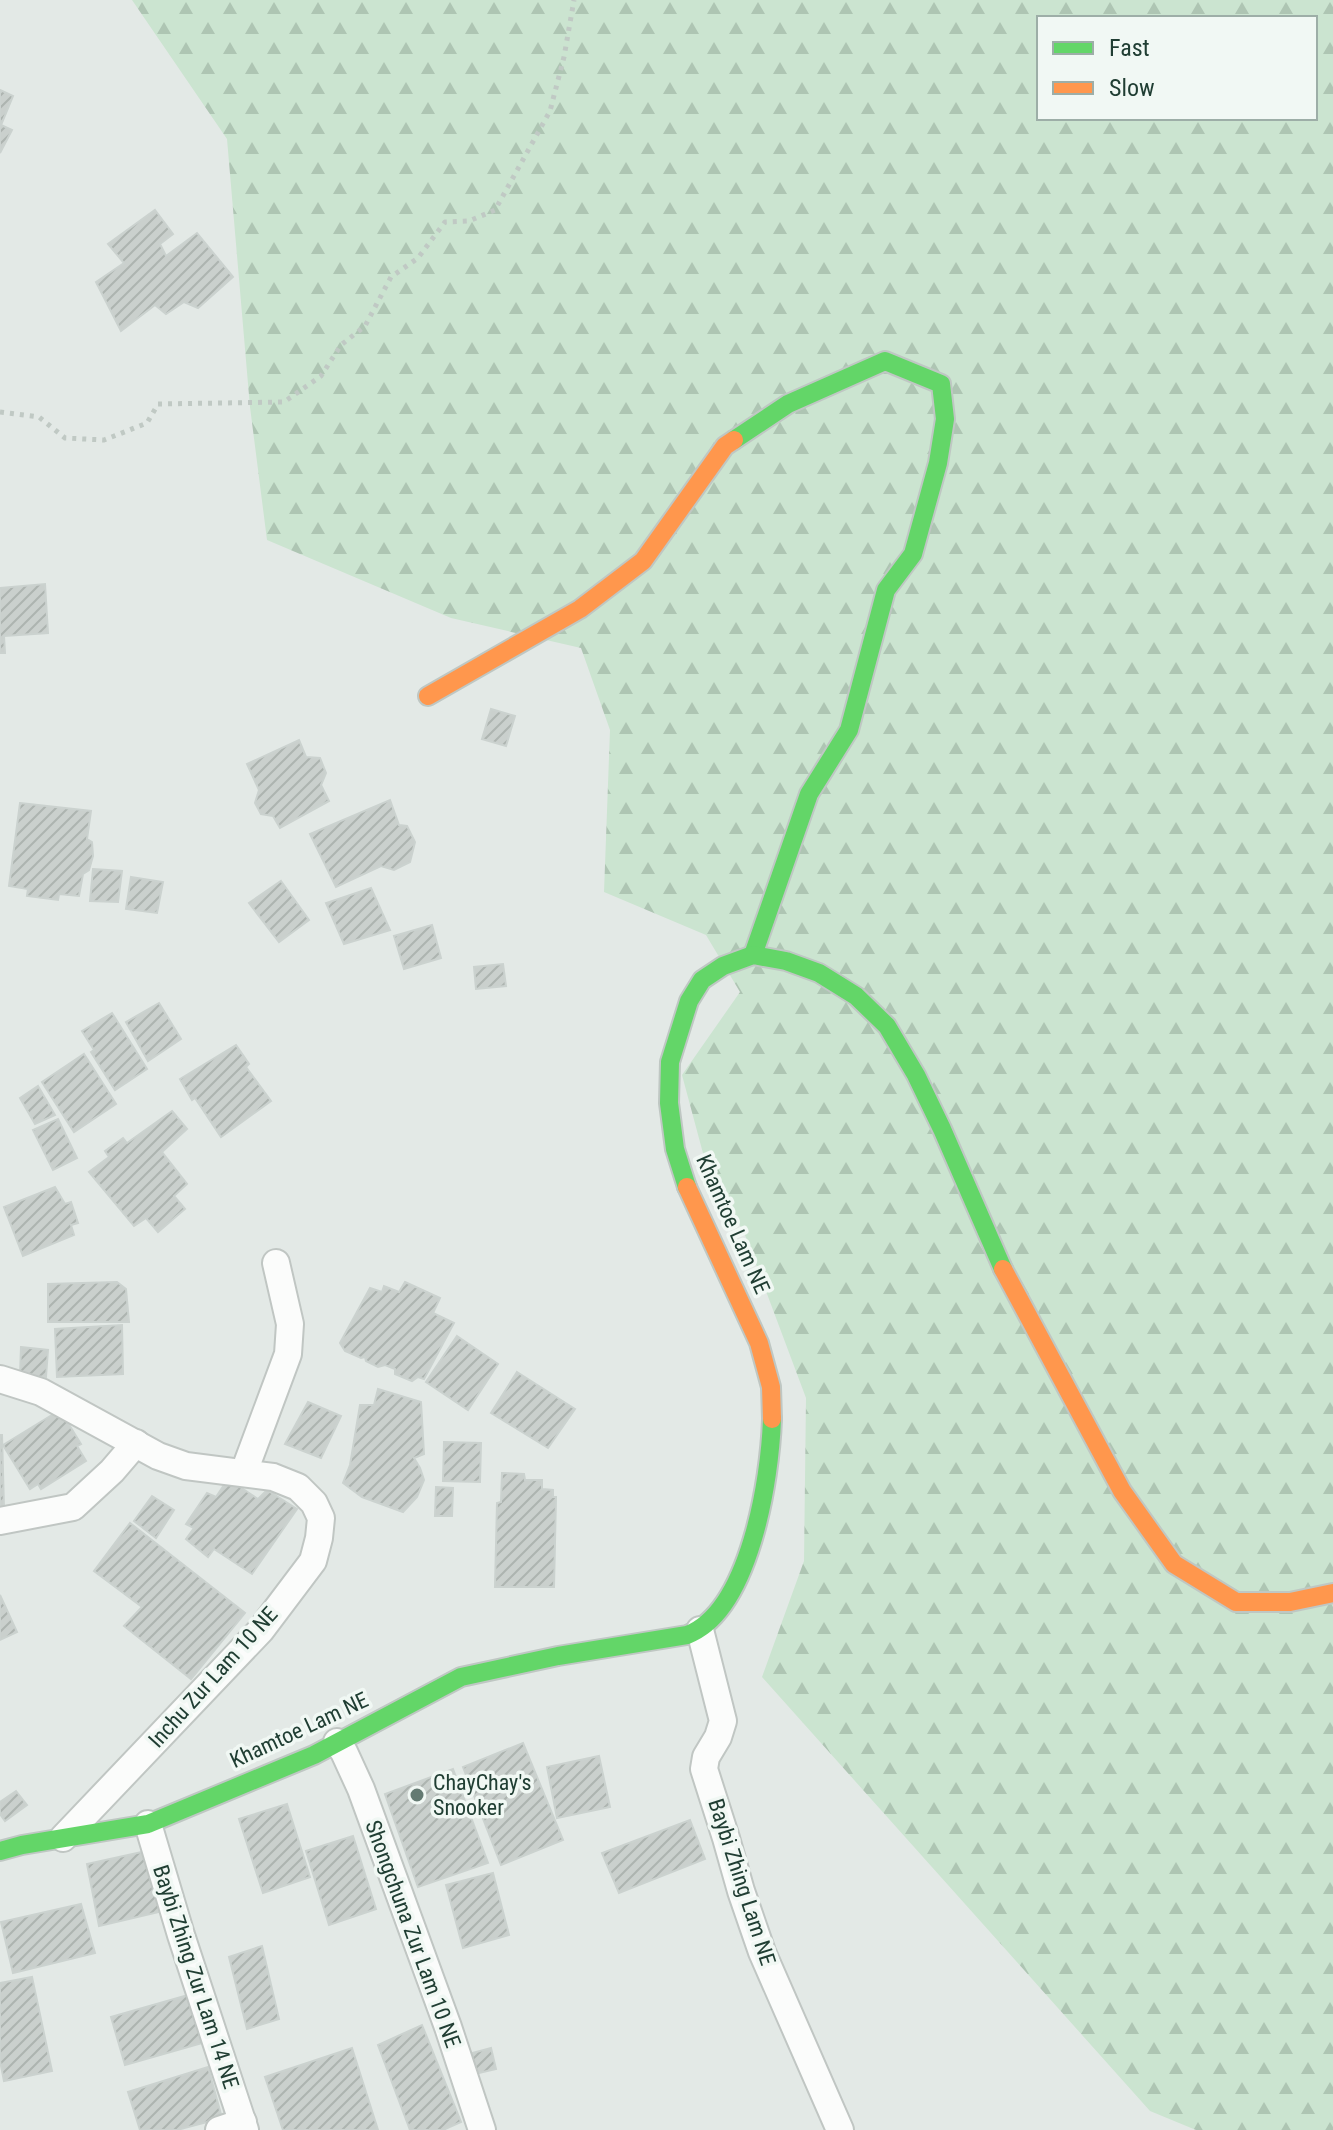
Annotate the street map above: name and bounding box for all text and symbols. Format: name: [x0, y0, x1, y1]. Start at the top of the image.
legend: [1037, 16, 1317, 120]
text: Fast: [1109, 34, 1150, 62]
text: Slow: [1109, 74, 1155, 102]
street label: Khamtoe Lam NE: [691, 1151, 775, 1297]
street label: Inchu Zur Lam 10 NE: [143, 1602, 283, 1752]
street label: Khamtoe Lam NE: [226, 1687, 372, 1773]
place label: ChayChay's Snooker: [433, 1770, 531, 1820]
marker: ChayChay's Snooker: [408, 1786, 426, 1804]
street label: Baybi Zhing Lam NE: [703, 1796, 781, 1968]
street label: Shongchuna Zur Lam 10 NE: [360, 1817, 466, 2051]
street label: Baybi Zhing Zur Lam 14 NE: [148, 1862, 244, 2092]

